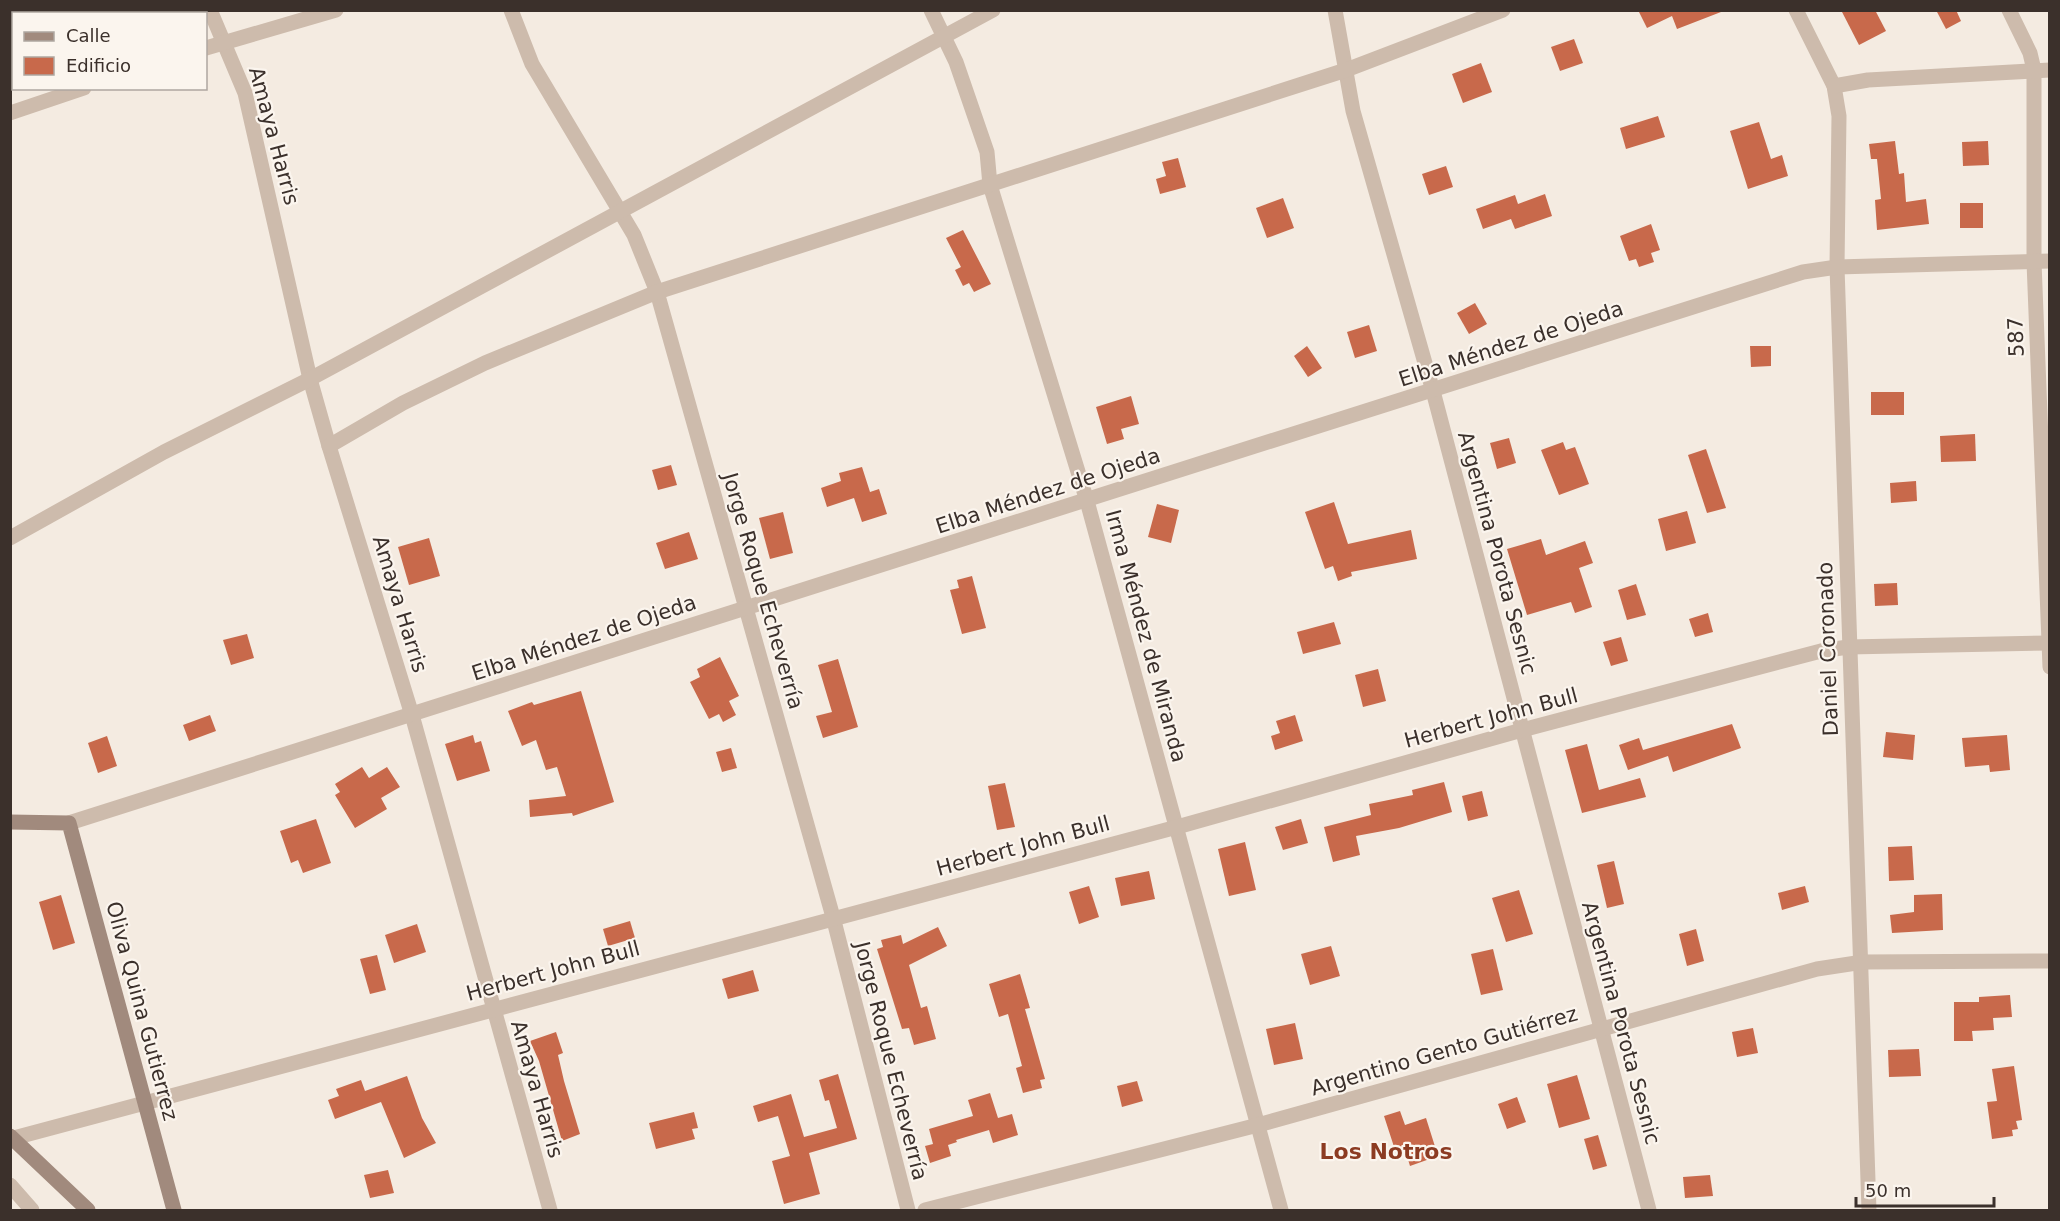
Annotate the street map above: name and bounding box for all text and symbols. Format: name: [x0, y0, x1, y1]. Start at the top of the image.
legend: [12, 12, 207, 90]
text: Calle: [66, 25, 111, 46]
text: Edificio: [66, 55, 131, 76]
street label: Amaya Harris: [244, 64, 304, 208]
street label: Elba Méndez de Ojeda: [1396, 296, 1626, 392]
street label: 587: [2003, 317, 2029, 357]
street label: Argentina Porota Sesnic: [1453, 429, 1541, 677]
street label: Elba Méndez de Ojeda: [933, 443, 1163, 539]
street label: Jorge Roque Echeverría: [717, 468, 808, 712]
street label: Irma Méndez de Miranda: [1101, 507, 1191, 765]
street label: Amaya Harris: [368, 533, 432, 675]
street label: Daniel Coronado: [1813, 561, 1843, 737]
street label: Elba Méndez de Ojeda: [469, 590, 699, 686]
street label: Herbert John Bull: [1402, 683, 1580, 753]
street label: Herbert John Bull: [934, 811, 1112, 881]
street label: Oliva Quina Gutierrez: [101, 899, 183, 1123]
street label: Argentina Porota Sesnic: [1577, 899, 1665, 1147]
street label: Herbert John Bull: [464, 936, 642, 1006]
street label: Jorge Roque Echeverría: [849, 937, 932, 1183]
street label: Argentino Gento Gutiérrez: [1308, 1001, 1580, 1101]
street label: Amaya Harris: [506, 1017, 568, 1161]
district label: Los Notros: [1320, 1139, 1453, 1164]
scale bar: [1856, 1170, 1994, 1208]
text: 50 m: [1865, 1180, 1911, 1201]

